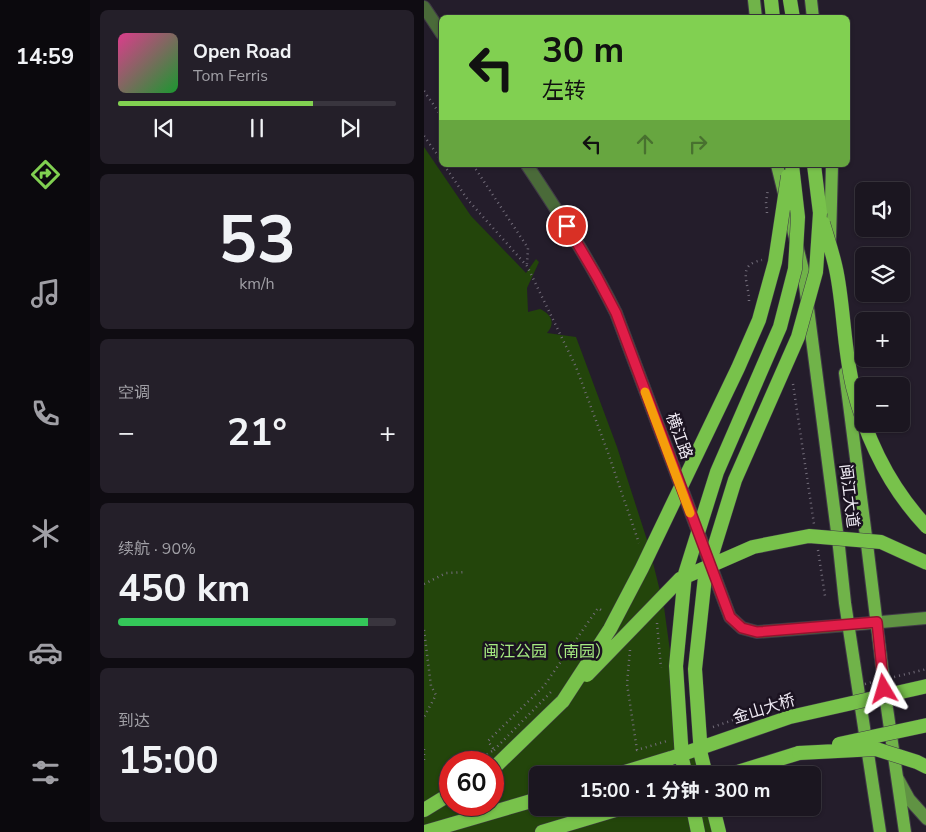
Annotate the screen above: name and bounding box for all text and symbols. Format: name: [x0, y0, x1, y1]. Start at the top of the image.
text: 30 m: [542, 27, 624, 74]
icon: left: [459, 35, 524, 100]
text: Open Road: [193, 39, 291, 65]
text: 14:59: [16, 42, 74, 72]
text: Tom Ferris: [193, 65, 268, 87]
text: 左转: [542, 76, 586, 106]
icon: previous: [150, 114, 178, 142]
icon: pause: [243, 114, 271, 142]
icon: next: [336, 114, 364, 142]
icon: left: [578, 130, 606, 158]
icon: ahead: [631, 130, 659, 158]
icon: right: [684, 130, 712, 158]
icon: directions: [28, 157, 63, 192]
map controls: [855, 182, 910, 432]
button: sound: [855, 182, 910, 237]
text: 53: [218, 196, 296, 285]
pin: [546, 205, 588, 247]
icon: arrive: [553, 212, 581, 240]
button: layers: [855, 247, 910, 302]
text: km/h: [239, 273, 275, 295]
icon: music: [28, 276, 63, 311]
button: +: [855, 312, 910, 367]
button: −: [855, 377, 910, 432]
text: 空调: [118, 382, 150, 404]
icon: phone: [28, 396, 63, 431]
text: 21°: [227, 407, 287, 458]
street label: 横江路: [660, 410, 698, 462]
text: −: [118, 414, 135, 452]
text: +: [379, 414, 396, 452]
street label: 闽江大道: [834, 463, 864, 529]
icon: climate: [28, 516, 63, 551]
text: 续航 · 90%: [118, 538, 196, 560]
text: 450 km: [118, 563, 250, 614]
icon: car: [28, 635, 63, 670]
park label: 闽江公园（南园）: [483, 641, 611, 663]
position arrow: [857, 662, 909, 714]
street label: 金山大桥: [730, 689, 798, 729]
text: 到达: [118, 710, 150, 732]
text: 15:00: [118, 735, 219, 786]
speed limit sign: 60: [439, 751, 504, 816]
icon: filters: [28, 755, 63, 790]
text: 15:00 · 1 分钟 · 300 m: [580, 778, 770, 804]

